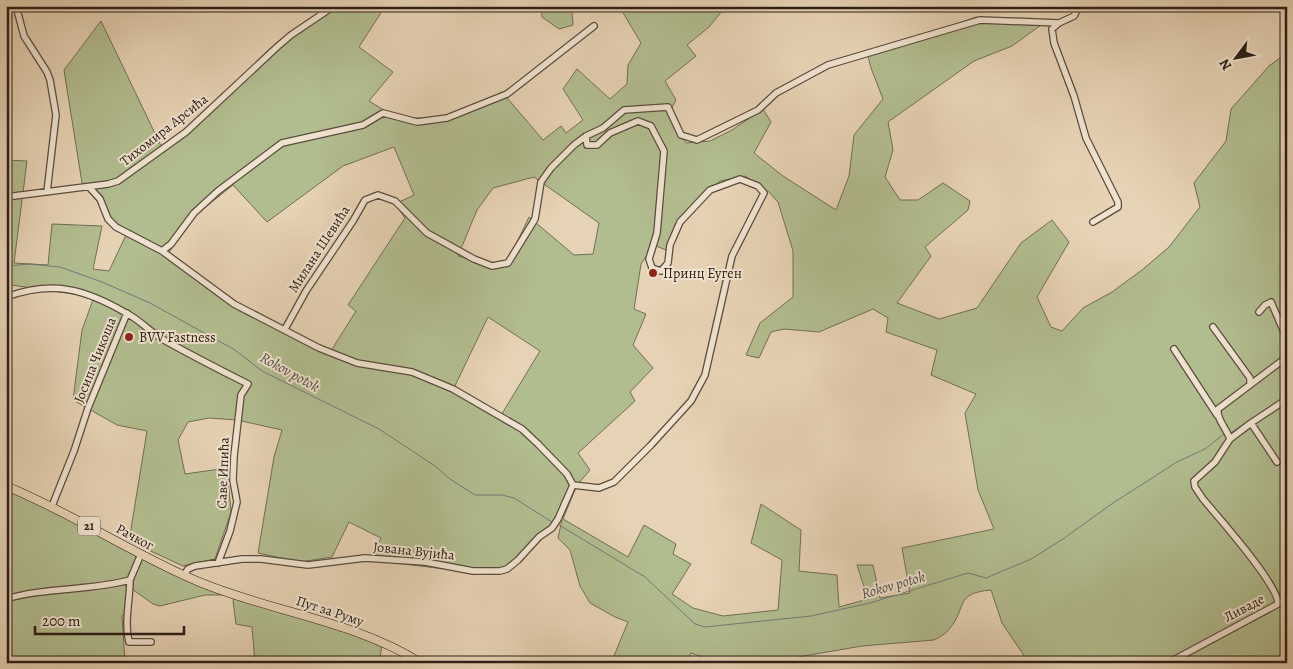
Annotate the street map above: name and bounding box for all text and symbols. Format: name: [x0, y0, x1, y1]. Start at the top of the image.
north arrow: [1210, 32, 1260, 82]
text: N: [1215, 55, 1236, 74]
street label: Тихомира Арсића: [116, 89, 212, 170]
street label: Милана Шевића: [284, 201, 355, 296]
place label: Принц Еуген: [663, 264, 742, 283]
marker: Принц Еуген: [647, 267, 659, 279]
street label: Јосипа Чикоша: [69, 314, 121, 406]
place label: BVV Fastness: [139, 328, 216, 347]
marker: BVV Fastness: [123, 331, 135, 343]
water label: Rokov potok: [257, 347, 324, 397]
street label: Саве Ипића: [212, 436, 234, 509]
road number: 21: [78, 516, 100, 536]
street label: Рачког: [113, 519, 157, 555]
street label: Јована Вујића: [372, 537, 456, 565]
water label: Rokov potok: [859, 566, 928, 604]
street label: Ливаде: [1220, 589, 1268, 627]
street label: Пут за Руму: [294, 591, 367, 631]
scale bar: [35, 604, 184, 636]
text: 200 m: [42, 611, 81, 631]

